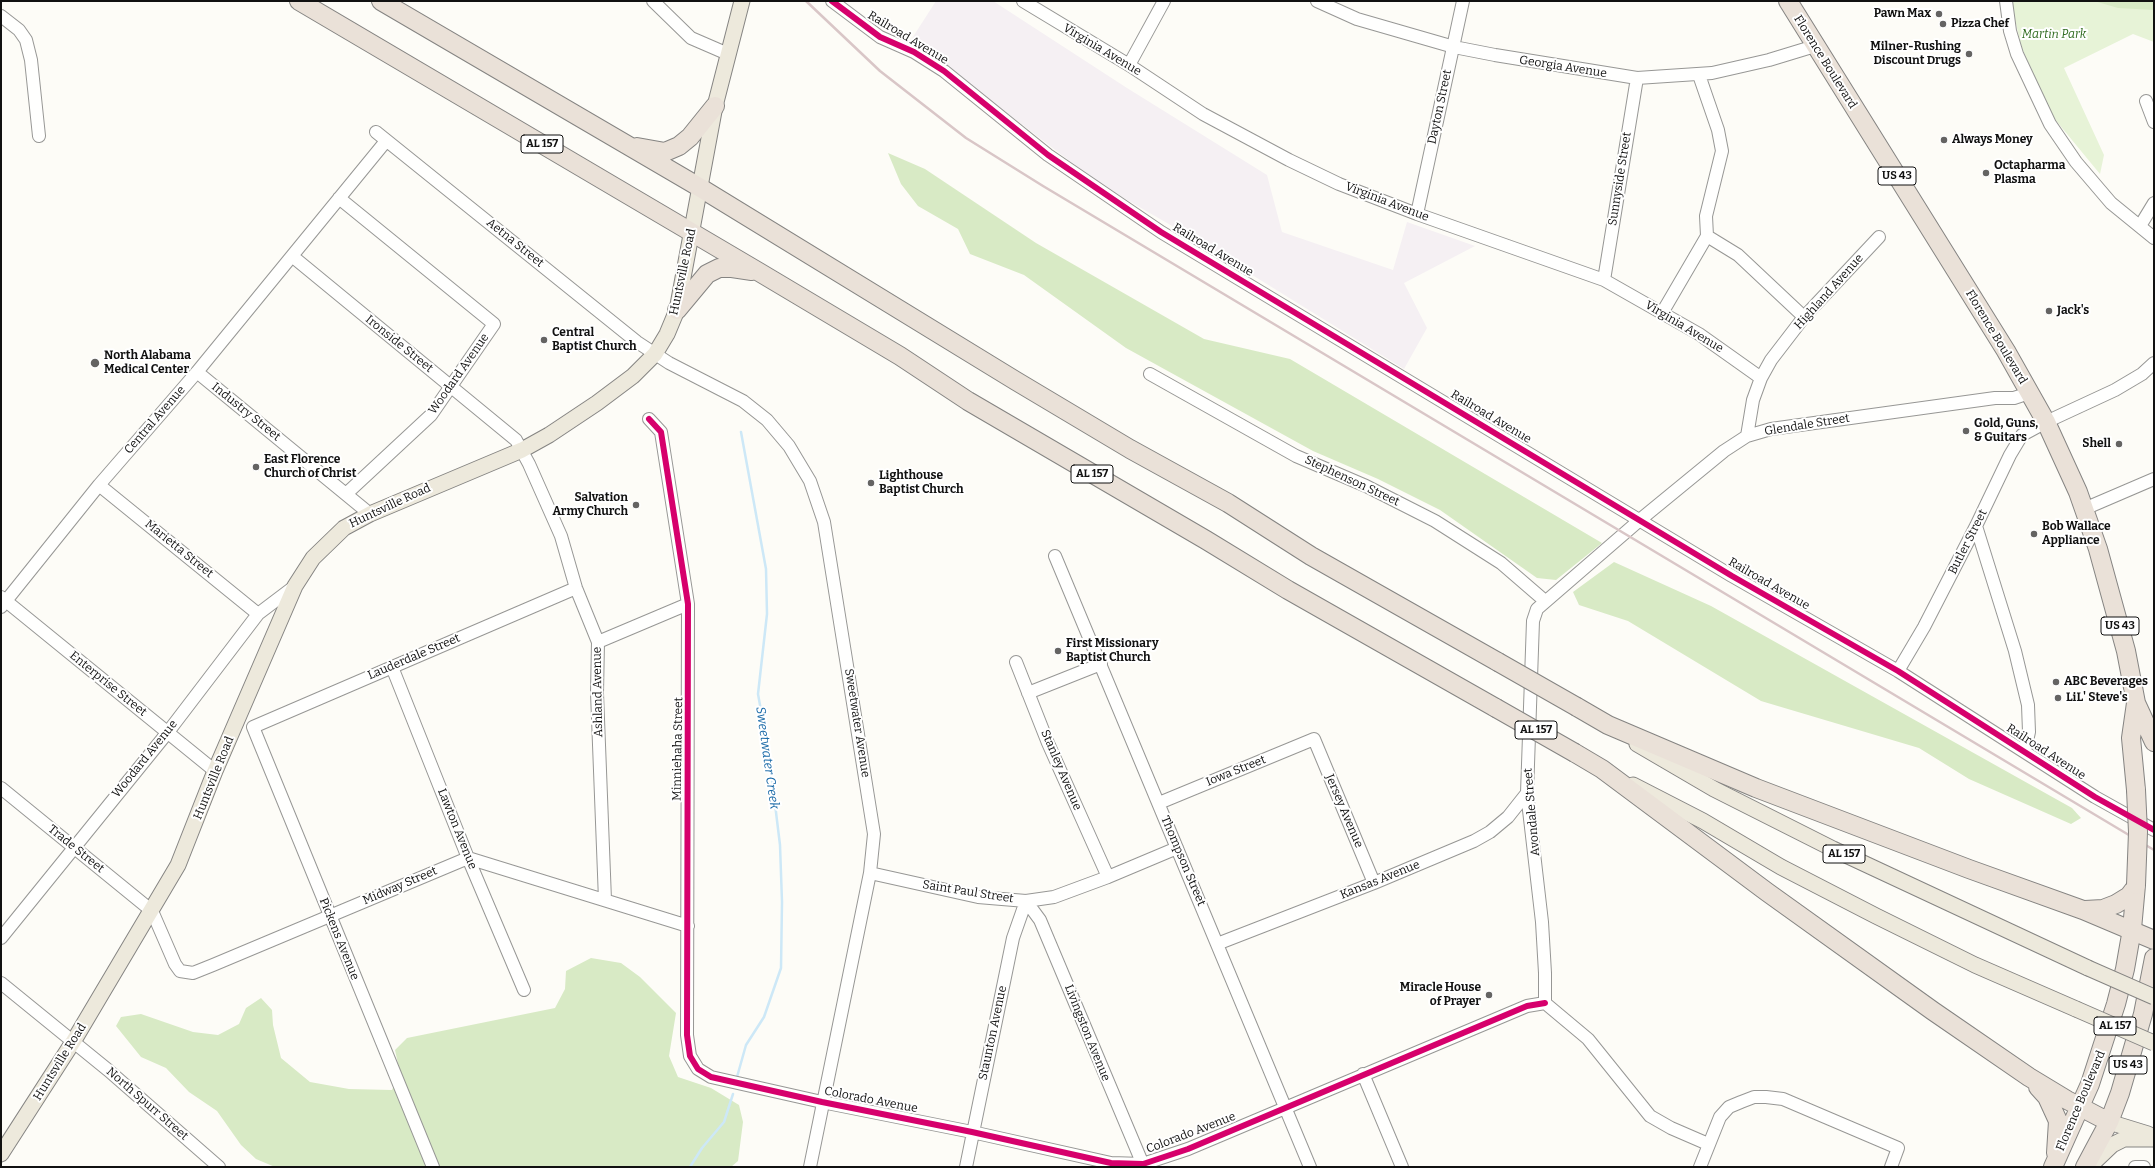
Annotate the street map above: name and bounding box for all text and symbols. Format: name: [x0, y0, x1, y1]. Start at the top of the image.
place label: Pawn Max: [1874, 7, 1931, 21]
street label: Railroad Avenue: [865, 8, 951, 68]
marker: Pawn Max: [1934, 9, 1944, 19]
street label: Florence Boulevard: [1790, 13, 1860, 111]
place label: Pizza Chef: [1951, 17, 2009, 31]
marker: Pizza Chef: [1938, 19, 1948, 29]
street label: Virginia Avenue: [1060, 21, 1144, 79]
park label: Martin Park: [2022, 28, 2086, 42]
place label: Milner-Rushing Discount Drugs: [1870, 40, 1961, 68]
marker: Milner-Rushing Discount Drugs: [1964, 49, 1974, 59]
street label: Georgia Avenue: [1518, 53, 1608, 81]
street label: Dayton Street: [1425, 68, 1455, 146]
street label: Sunnyside Street: [1605, 131, 1635, 227]
place label: Always Money: [1952, 133, 2033, 147]
road number: AL 157: [521, 135, 563, 153]
marker: Always Money: [1939, 135, 1949, 145]
place label: Octapharma Plasma: [1994, 159, 2066, 187]
road number: US 43: [1878, 167, 1916, 185]
marker: Octapharma Plasma: [1981, 168, 1991, 178]
street label: Virginia Avenue: [1343, 179, 1431, 225]
street label: Aetna Street: [483, 215, 547, 271]
street label: Railroad Avenue: [1170, 220, 1256, 280]
street label: Huntsville Road: [667, 227, 699, 317]
street label: Highland Avenue: [1791, 251, 1867, 333]
street label: Florence Boulevard: [1962, 287, 2030, 387]
street label: Virginia Avenue: [1642, 298, 1726, 356]
place label: Jack's: [2057, 304, 2089, 318]
marker: Jack's: [2044, 306, 2054, 316]
street label: Ironside Street: [362, 312, 436, 376]
place label: Central Baptist Church: [552, 326, 637, 354]
street label: Woodard Avenue: [426, 331, 492, 417]
marker: Central Baptist Church: [539, 335, 549, 345]
place label: North Alabama Medical Center: [104, 349, 191, 377]
marker: North Alabama Medical Center: [89, 357, 101, 369]
street label: Industry Street: [209, 380, 283, 444]
street label: Central Avenue: [122, 383, 188, 457]
street label: Railroad Avenue: [1448, 387, 1534, 447]
street label: Glendale Street: [1763, 411, 1851, 439]
place label: Gold, Guns, & Guitars: [1974, 417, 2038, 445]
marker: Gold, Guns, & Guitars: [1961, 426, 1971, 436]
place label: Shell: [2082, 437, 2111, 451]
marker: Shell: [2114, 439, 2124, 449]
place label: East Florence Church of Christ: [264, 453, 356, 481]
street label: Stephenson Street: [1302, 453, 1402, 509]
marker: East Florence Church of Christ: [251, 462, 261, 472]
road number: AL 157: [1071, 465, 1113, 483]
place label: Lighthouse Baptist Church: [879, 469, 964, 497]
marker: Lighthouse Baptist Church: [866, 478, 876, 488]
street label: Huntsville Road: [347, 481, 433, 531]
place label: Salvation Army Church: [552, 491, 628, 519]
marker: Salvation Army Church: [631, 500, 641, 510]
street label: Butler Street: [1946, 507, 1990, 577]
street label: Marietta Street: [142, 517, 216, 581]
place label: Bob Wallace Appliance: [2042, 520, 2111, 548]
marker: Bob Wallace Appliance: [2029, 529, 2039, 539]
street label: Railroad Avenue: [1726, 555, 1812, 613]
road number: US 43: [2101, 617, 2139, 635]
street label: Lauderdale Street: [366, 631, 462, 683]
place label: First Missionary Baptist Church: [1066, 637, 1159, 665]
marker: First Missionary Baptist Church: [1053, 646, 1063, 656]
street label: Ashland Avenue: [590, 647, 606, 737]
street label: Enterprise Street: [66, 648, 150, 720]
street label: Sweetwater Avenue: [841, 668, 873, 778]
place label: ABC Beverages: [2064, 675, 2148, 689]
marker: ABC Beverages: [2051, 677, 2061, 687]
place label: LiL' Steve's: [2066, 691, 2128, 705]
marker: LiL' Steve's: [2053, 693, 2063, 703]
street label: Minniehaha Street: [670, 697, 686, 801]
water label: Sweetwater Creek: [752, 706, 782, 810]
street label: Woodard Avenue: [109, 717, 181, 801]
road number: AL 157: [1515, 721, 1557, 739]
street label: Railroad Avenue: [2004, 721, 2088, 783]
street label: Stanley Avenue: [1038, 728, 1084, 812]
street label: Huntsville Road: [191, 734, 237, 822]
street label: Iowa Street: [1204, 753, 1268, 789]
street label: Avondale Street: [1521, 767, 1543, 857]
street label: Jersey Avenue: [1322, 772, 1366, 850]
street label: Lawton Avenue: [434, 787, 480, 871]
street label: Thompson Street: [1158, 814, 1208, 908]
street label: Trade Street: [45, 822, 107, 876]
road number: AL 157: [1823, 845, 1865, 863]
street label: Kansas Avenue: [1338, 857, 1422, 903]
street label: Midway Street: [361, 864, 439, 908]
street label: Saint Paul Street: [921, 878, 1015, 906]
street label: Pickens Avenue: [316, 896, 362, 982]
place label: Miracle House of Prayer: [1400, 981, 1481, 1009]
street label: Livingston Avenue: [1061, 983, 1113, 1083]
street label: Staunton Avenue: [976, 984, 1010, 1082]
marker: Miracle House of Prayer: [1484, 990, 1494, 1000]
road number: AL 157: [2094, 1017, 2136, 1035]
street label: Huntsville Road: [31, 1021, 89, 1103]
street label: Florence Boulevard: [2053, 1049, 2109, 1153]
road number: US 43: [2109, 1056, 2147, 1074]
street label: North Spurr Street: [103, 1065, 191, 1143]
street label: Colorado Avenue: [823, 1084, 919, 1116]
street label: Colorado Avenue: [1144, 1109, 1238, 1157]

